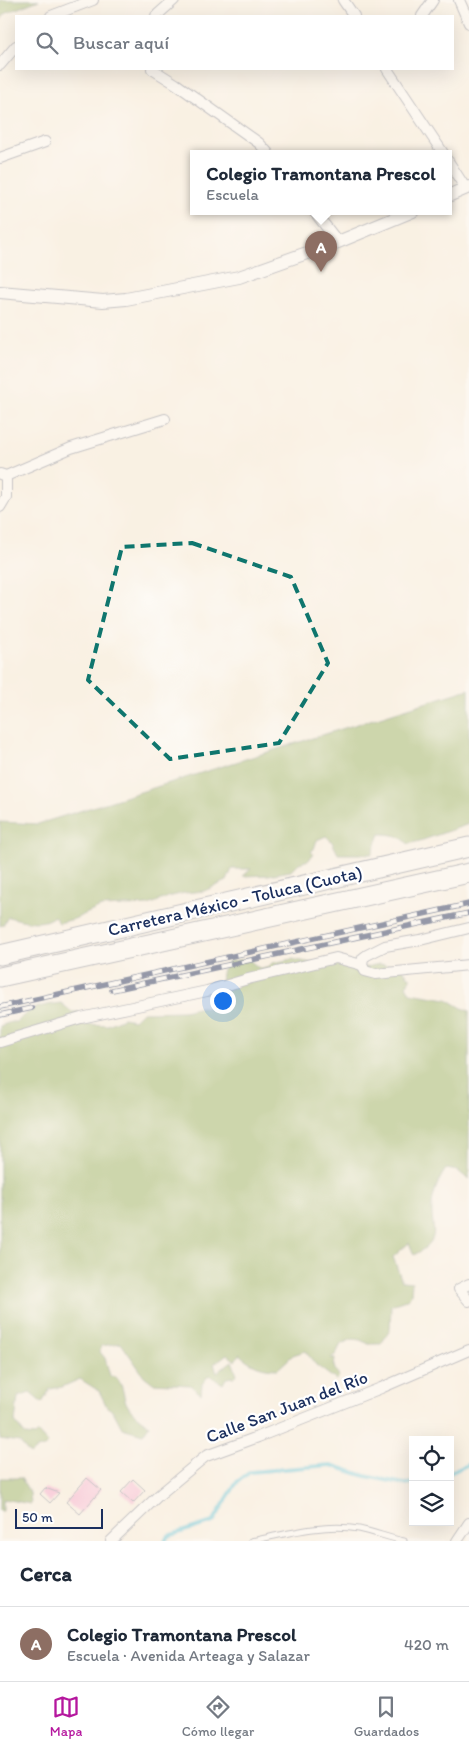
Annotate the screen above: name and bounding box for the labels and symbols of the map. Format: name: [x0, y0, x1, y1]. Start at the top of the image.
pin: A: [305, 231, 337, 272]
street label: Carretera México - Toluca (Cuota): [106, 861, 364, 941]
your location: [210, 988, 236, 1014]
street label: Calle San Juan del Río: [203, 1366, 371, 1448]
scale bar: [15, 1506, 102, 1529]

